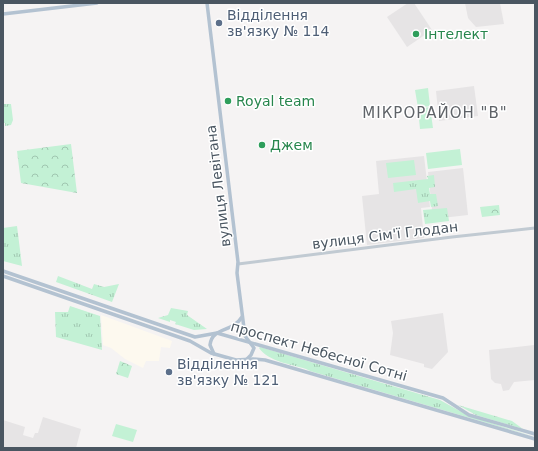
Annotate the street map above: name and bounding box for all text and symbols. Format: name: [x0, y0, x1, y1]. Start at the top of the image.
place label: Відділення зв'язку № 114: [227, 7, 329, 39]
marker: Відділення зв'язку № 114: [214, 18, 224, 28]
place label: Інтелект: [424, 26, 488, 42]
marker: Інтелект: [411, 29, 421, 39]
place label: Royal team: [236, 93, 315, 109]
marker: Royal team: [223, 96, 233, 106]
district label: МІКРОРАЙОН "В": [362, 103, 508, 122]
street label: вулиця Левітана: [203, 124, 233, 248]
place label: Джем: [270, 137, 313, 153]
marker: Джем: [257, 140, 267, 150]
street label: вулиця Сім'ї Глодан: [311, 218, 459, 252]
street label: проспект Небесної Сотні: [229, 318, 409, 384]
place label: Відділення зв'язку № 121: [177, 356, 279, 388]
marker: Відділення зв'язку № 121: [164, 367, 174, 377]

